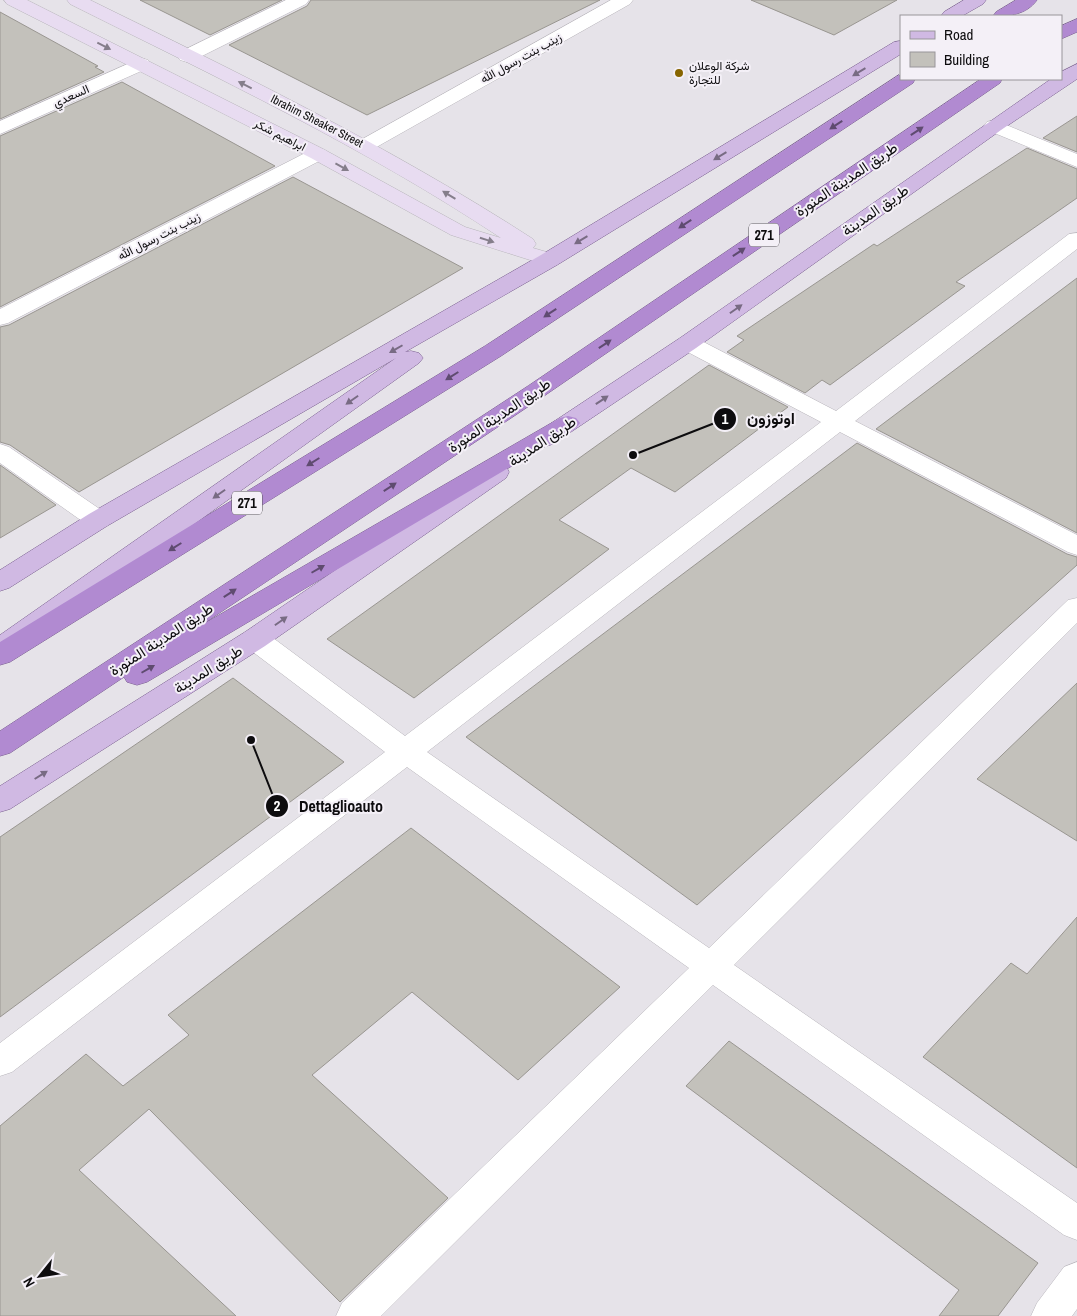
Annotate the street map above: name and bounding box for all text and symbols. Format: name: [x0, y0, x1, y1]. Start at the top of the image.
legend: [900, 15, 1062, 80]
text: Road: [944, 24, 973, 45]
street label: زينب بنت رسول الله: [477, 29, 565, 87]
one-way arrow: [97, 42, 111, 50]
text: Building: [944, 49, 989, 70]
place label: شركة الوعلان للتجارة: [689, 58, 749, 88]
marker: شركة الوعلان للتجارة: [673, 67, 685, 79]
one-way arrow: [853, 67, 866, 76]
street label: السعدي: [50, 81, 92, 113]
one-way arrow: [238, 81, 252, 89]
street label: Ibrahim Sheaker Street: [268, 91, 366, 151]
street label: ابراهيم شكر: [250, 115, 309, 155]
one-way arrow: [829, 120, 842, 130]
one-way arrow: [910, 126, 924, 136]
street label: طريق المدينة المنورة: [791, 138, 901, 220]
one-way arrow: [714, 152, 727, 161]
one-way arrow: [335, 163, 349, 171]
street label: طريق المدينة: [838, 181, 912, 239]
one-way arrow: [443, 191, 456, 200]
street label: زينب بنت رسول الله: [115, 208, 203, 264]
one-way arrow: [679, 219, 692, 229]
road number: 271: [749, 224, 779, 246]
one-way arrow: [575, 236, 588, 245]
one-way arrow: [479, 237, 494, 245]
one-way arrow: [732, 247, 746, 257]
one-way arrow: [730, 304, 743, 314]
one-way arrow: [543, 309, 556, 318]
one-way arrow: [598, 339, 612, 349]
one-way arrow: [389, 344, 402, 353]
one-way arrow: [445, 372, 458, 381]
street label: طريق المدينة المنورة: [444, 374, 554, 456]
one-way arrow: [345, 395, 359, 405]
one-way arrow: [595, 395, 609, 405]
callout: اوتوزون: [712, 403, 805, 434]
text: اوتوزون: [747, 407, 795, 429]
text: 1: [722, 408, 729, 429]
street label: طريق المدينة: [505, 412, 579, 470]
one-way arrow: [307, 457, 320, 466]
one-way arrow: [383, 482, 397, 492]
one-way arrow: [213, 488, 226, 498]
road number: 271: [232, 492, 262, 514]
one-way arrow: [169, 542, 182, 552]
one-way arrow: [312, 564, 325, 573]
one-way arrow: [224, 588, 237, 597]
street label: طريق المدينة المنورة: [106, 599, 216, 679]
one-way arrow: [274, 616, 288, 626]
street label: طريق المدينة: [171, 641, 245, 697]
one-way arrow: [141, 664, 154, 673]
one-way arrow: [35, 770, 48, 780]
callout: Dettaglioauto: [264, 790, 393, 821]
text: 2: [274, 795, 281, 816]
text: Dettaglioauto: [299, 795, 383, 817]
north arrow: [15, 1251, 65, 1301]
text: N: [19, 1274, 39, 1291]

